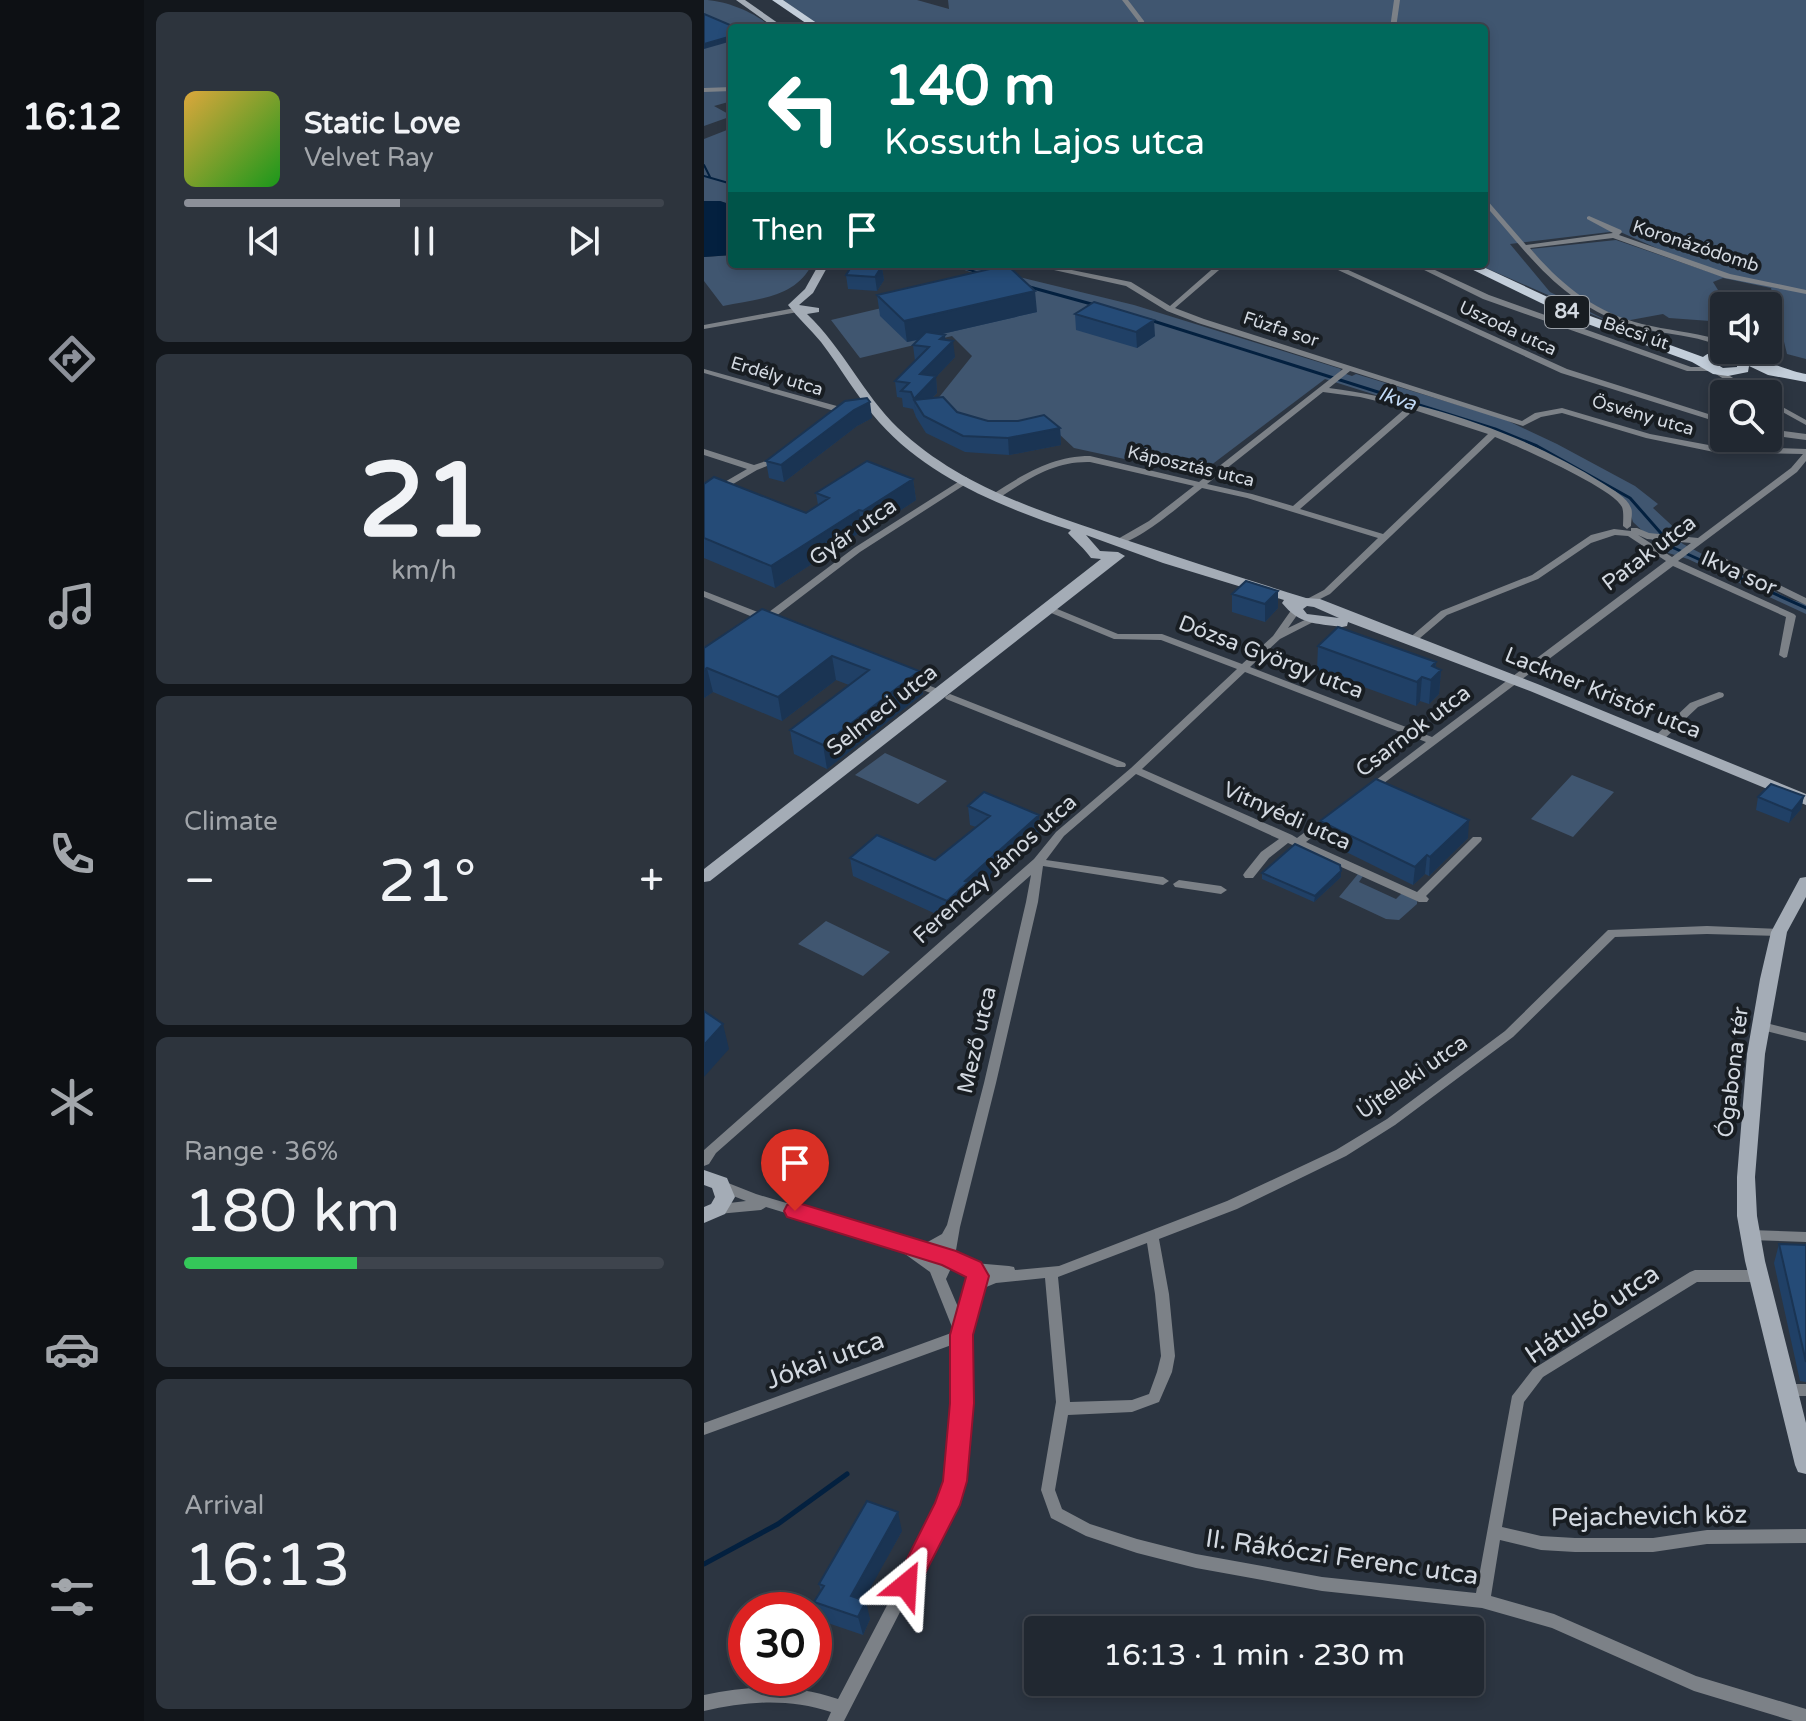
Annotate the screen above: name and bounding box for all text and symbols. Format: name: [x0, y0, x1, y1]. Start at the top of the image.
text: 140 m: [884, 53, 1055, 120]
icon: left: [752, 56, 856, 160]
text: 16:12: [22, 96, 122, 139]
text: Static Love: [304, 105, 460, 142]
text: Kossuth Lajos utca: [884, 121, 1205, 164]
text: Velvet Ray: [304, 142, 434, 173]
icon: arrive: [840, 208, 884, 252]
text: Then: [752, 212, 824, 249]
street label: Koronázódomb: [1630, 215, 1762, 277]
icon: previous: [242, 219, 286, 263]
icon: pause: [402, 219, 446, 263]
icon: next: [562, 219, 606, 263]
map controls: [1710, 292, 1782, 452]
button: sound: [1710, 292, 1782, 364]
street label: Uszoda utca: [1456, 296, 1560, 360]
road number: 84: [1545, 296, 1589, 328]
street label: Fűzfa sor: [1240, 306, 1322, 352]
street label: Bécsi út: [1600, 312, 1672, 354]
icon: directions: [44, 331, 100, 387]
street label: Erdély utca: [728, 351, 826, 401]
button: search: [1710, 380, 1782, 452]
water label: Ikva: [1375, 382, 1420, 417]
street label: Ösvény utca: [1589, 390, 1697, 440]
text: 21: [359, 440, 489, 565]
street label: Káposztás utca: [1125, 441, 1257, 491]
street label: Gyár utca: [804, 493, 902, 571]
street label: Patak utca: [1597, 509, 1701, 597]
street label: Ikva sor: [1697, 545, 1781, 601]
text: km/h: [391, 555, 457, 586]
icon: music: [44, 578, 100, 634]
street label: Dózsa György utca: [1175, 610, 1367, 704]
street label: Lackner Kristóf utca: [1501, 642, 1705, 744]
street label: Selmeci utca: [822, 659, 942, 761]
street label: Csarnok utca: [1351, 679, 1475, 783]
street label: Vitnyédi utca: [1219, 776, 1355, 856]
street label: Ferenczy János utca: [908, 789, 1082, 949]
text: Climate: [184, 806, 278, 837]
icon: phone: [44, 826, 100, 882]
text: 21°: [378, 846, 476, 918]
text: −: [184, 855, 215, 908]
text: +: [639, 855, 664, 908]
street label: Mező utca: [952, 984, 1002, 1096]
street label: Ógabona tér: [1711, 1004, 1754, 1139]
street label: Újteleki utca: [1351, 1028, 1472, 1125]
icon: climate: [44, 1074, 100, 1130]
pin: [761, 1129, 829, 1211]
text: Range · 36%: [184, 1136, 338, 1167]
icon: arrive: [773, 1141, 817, 1185]
text: 180 km: [184, 1176, 400, 1248]
street label: Hátulsó utca: [1519, 1258, 1665, 1370]
icon: car: [44, 1321, 100, 1377]
street label: Jókai utca: [762, 1324, 888, 1396]
text: Arrival: [184, 1490, 264, 1521]
street label: Pejachevich köz: [1550, 1499, 1748, 1533]
street label: II. Rákóczi Ferenc utca: [1203, 1522, 1481, 1592]
text: 16:13: [184, 1530, 350, 1602]
position arrow: [864, 1543, 948, 1627]
icon: filters: [44, 1569, 100, 1625]
speed limit sign: 30: [728, 1592, 832, 1696]
text: 16:13 · 1 min · 230 m: [1103, 1637, 1405, 1674]

